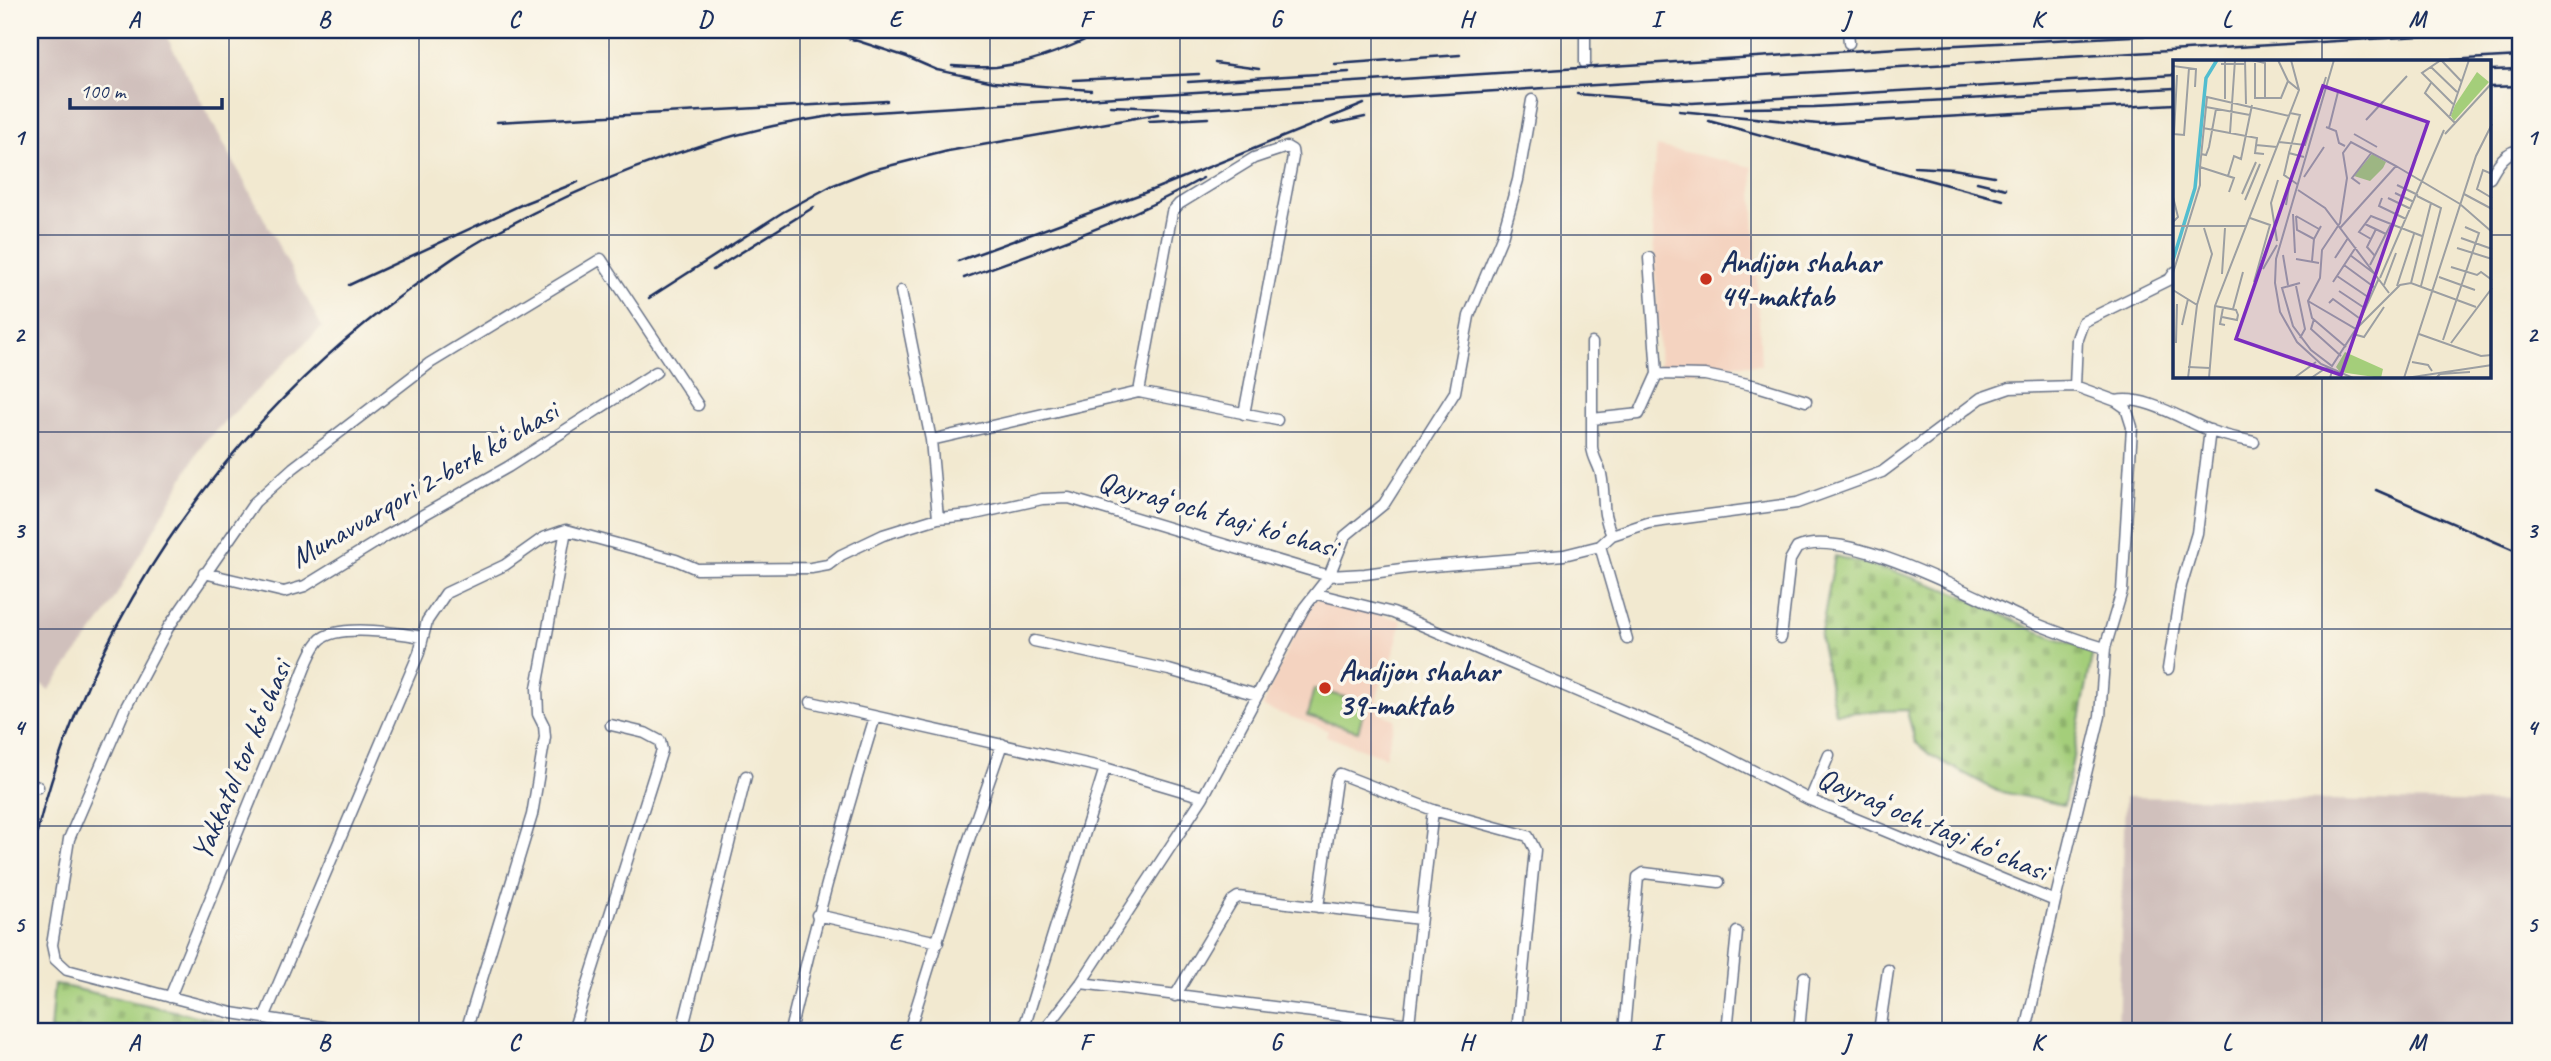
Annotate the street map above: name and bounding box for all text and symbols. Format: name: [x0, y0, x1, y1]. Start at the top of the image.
text: A: [128, 5, 142, 34]
text: B: [318, 5, 332, 34]
text: C: [509, 5, 523, 34]
text: D: [698, 5, 714, 34]
text: E: [889, 5, 905, 34]
text: F: [1080, 5, 1096, 34]
text: G: [1270, 5, 1285, 34]
text: H: [1459, 5, 1477, 34]
text: I: [1651, 5, 1666, 34]
text: J: [1840, 5, 1853, 34]
text: K: [2031, 5, 2047, 34]
text: L: [2222, 5, 2233, 34]
text: M: [2409, 5, 2429, 34]
inset map: [2173, 60, 2492, 378]
scale bar: [70, 66, 222, 110]
text: 100 m: [80, 78, 127, 104]
text: 1: [14, 123, 27, 152]
text: 1: [2527, 123, 2540, 152]
place label: Andijon shahar 44-maktab: [1720, 243, 1884, 315]
marker: Andijon shahar 44-maktab: [1698, 271, 1714, 287]
text: 2: [14, 320, 27, 349]
text: 2: [2527, 320, 2540, 349]
street label: Munavvarqori 2-berk koʻchasi: [283, 390, 568, 576]
street label: Qayragʻoch tagi koʻchasi: [1094, 462, 1345, 567]
text: 3: [14, 516, 27, 545]
text: 3: [2527, 516, 2540, 545]
street label: Yakkatol tor koʻchasi: [182, 651, 301, 865]
place label: Andijon shahar 39-maktab: [1339, 652, 1503, 724]
marker: Andijon shahar 39-maktab: [1317, 680, 1333, 696]
text: 4: [14, 713, 27, 742]
text: 4: [2527, 713, 2540, 742]
street label: Qayragʻoch tagi koʻchasi: [1812, 758, 2057, 891]
text: 5: [14, 910, 26, 939]
text: 5: [2527, 910, 2539, 939]
text: A: [128, 1028, 142, 1057]
text: B: [318, 1028, 332, 1057]
text: C: [509, 1028, 523, 1057]
text: D: [698, 1028, 714, 1057]
text: E: [889, 1028, 905, 1057]
text: F: [1080, 1028, 1096, 1057]
text: G: [1270, 1028, 1285, 1057]
text: H: [1459, 1028, 1477, 1057]
text: I: [1651, 1028, 1666, 1057]
text: J: [1840, 1028, 1853, 1057]
text: K: [2031, 1028, 2047, 1057]
text: L: [2222, 1028, 2233, 1057]
text: M: [2409, 1028, 2429, 1057]

